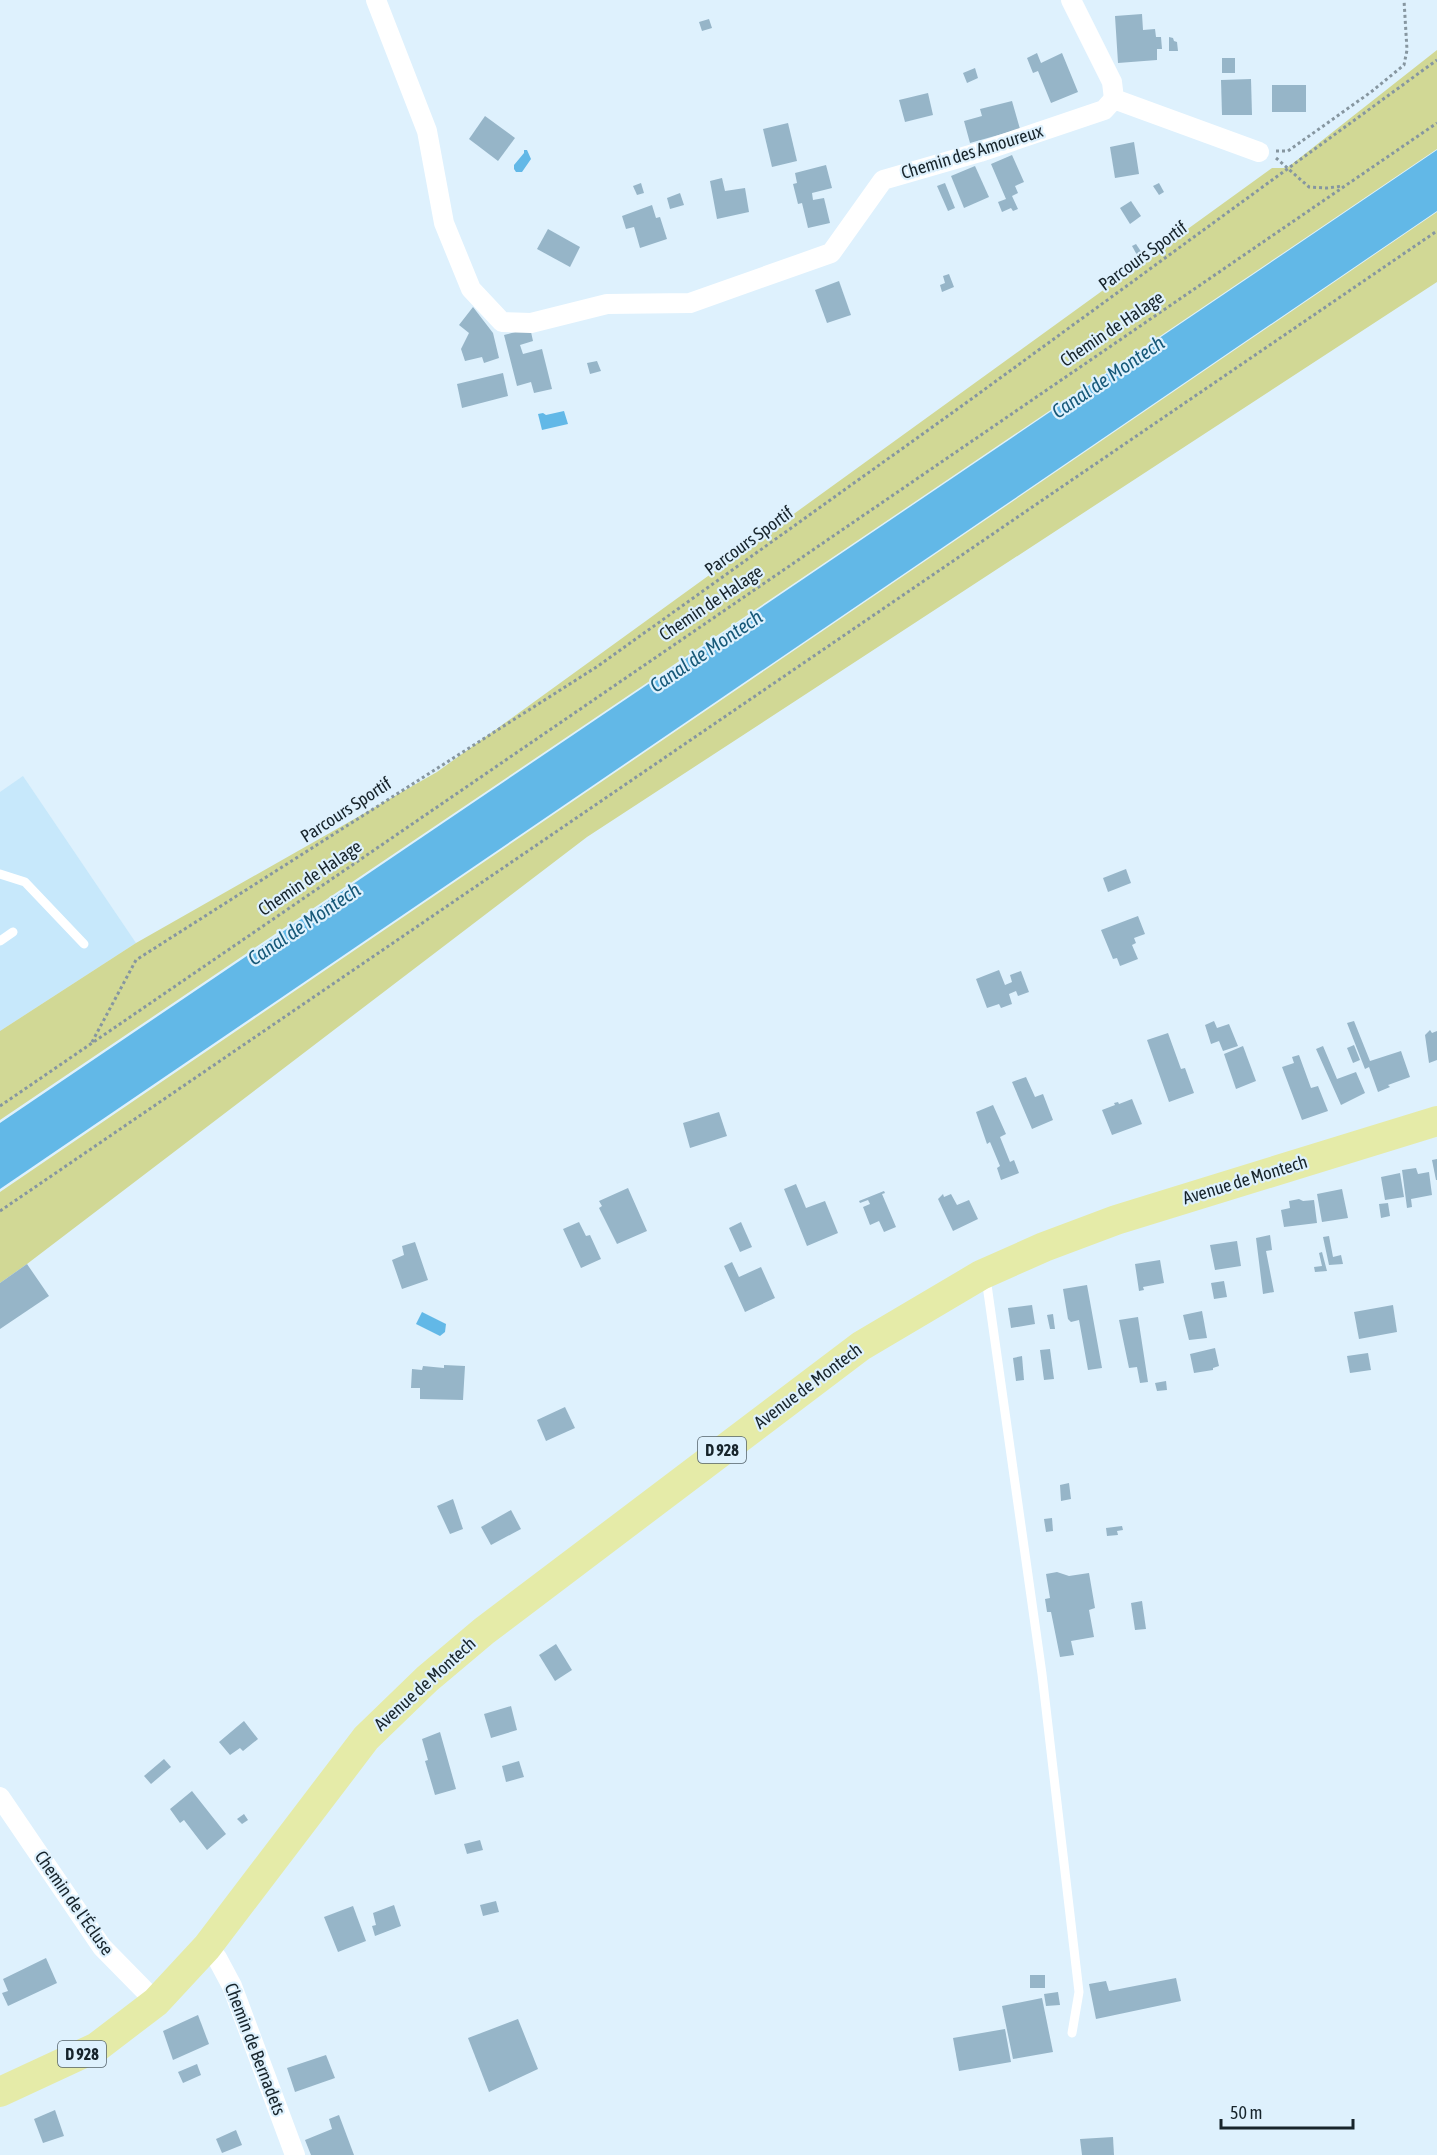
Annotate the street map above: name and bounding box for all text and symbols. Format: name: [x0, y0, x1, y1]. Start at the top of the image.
street label: Chemin des Amoureux: [898, 120, 1045, 183]
street label: Parcours Sportif: [1094, 217, 1191, 295]
street label: Chemin de Halage: [1056, 286, 1167, 371]
water label: Canal de Montech: [1047, 330, 1168, 423]
street label: Parcours Sportif: [700, 502, 797, 580]
street label: Chemin de Halage: [655, 560, 766, 645]
water label: Canal de Montech: [645, 604, 766, 697]
street label: Parcours Sportif: [296, 772, 395, 847]
street label: Chemin de Halage: [254, 835, 365, 920]
water label: Canal de Montech: [243, 877, 364, 970]
street label: Avenue de Montech: [1180, 1151, 1310, 1208]
street label: Avenue de Montech: [750, 1338, 866, 1433]
road number: D 928: [698, 1437, 746, 1463]
street label: Avenue de Montech: [370, 1633, 480, 1735]
street label: Chemin de l'Écluse: [31, 1847, 118, 1959]
street label: Chemin de Bernadets: [221, 1980, 290, 2118]
road number: D 928: [58, 2041, 106, 2067]
scale bar: [1221, 2092, 1353, 2130]
text: 50 m: [1230, 2102, 1262, 2123]

